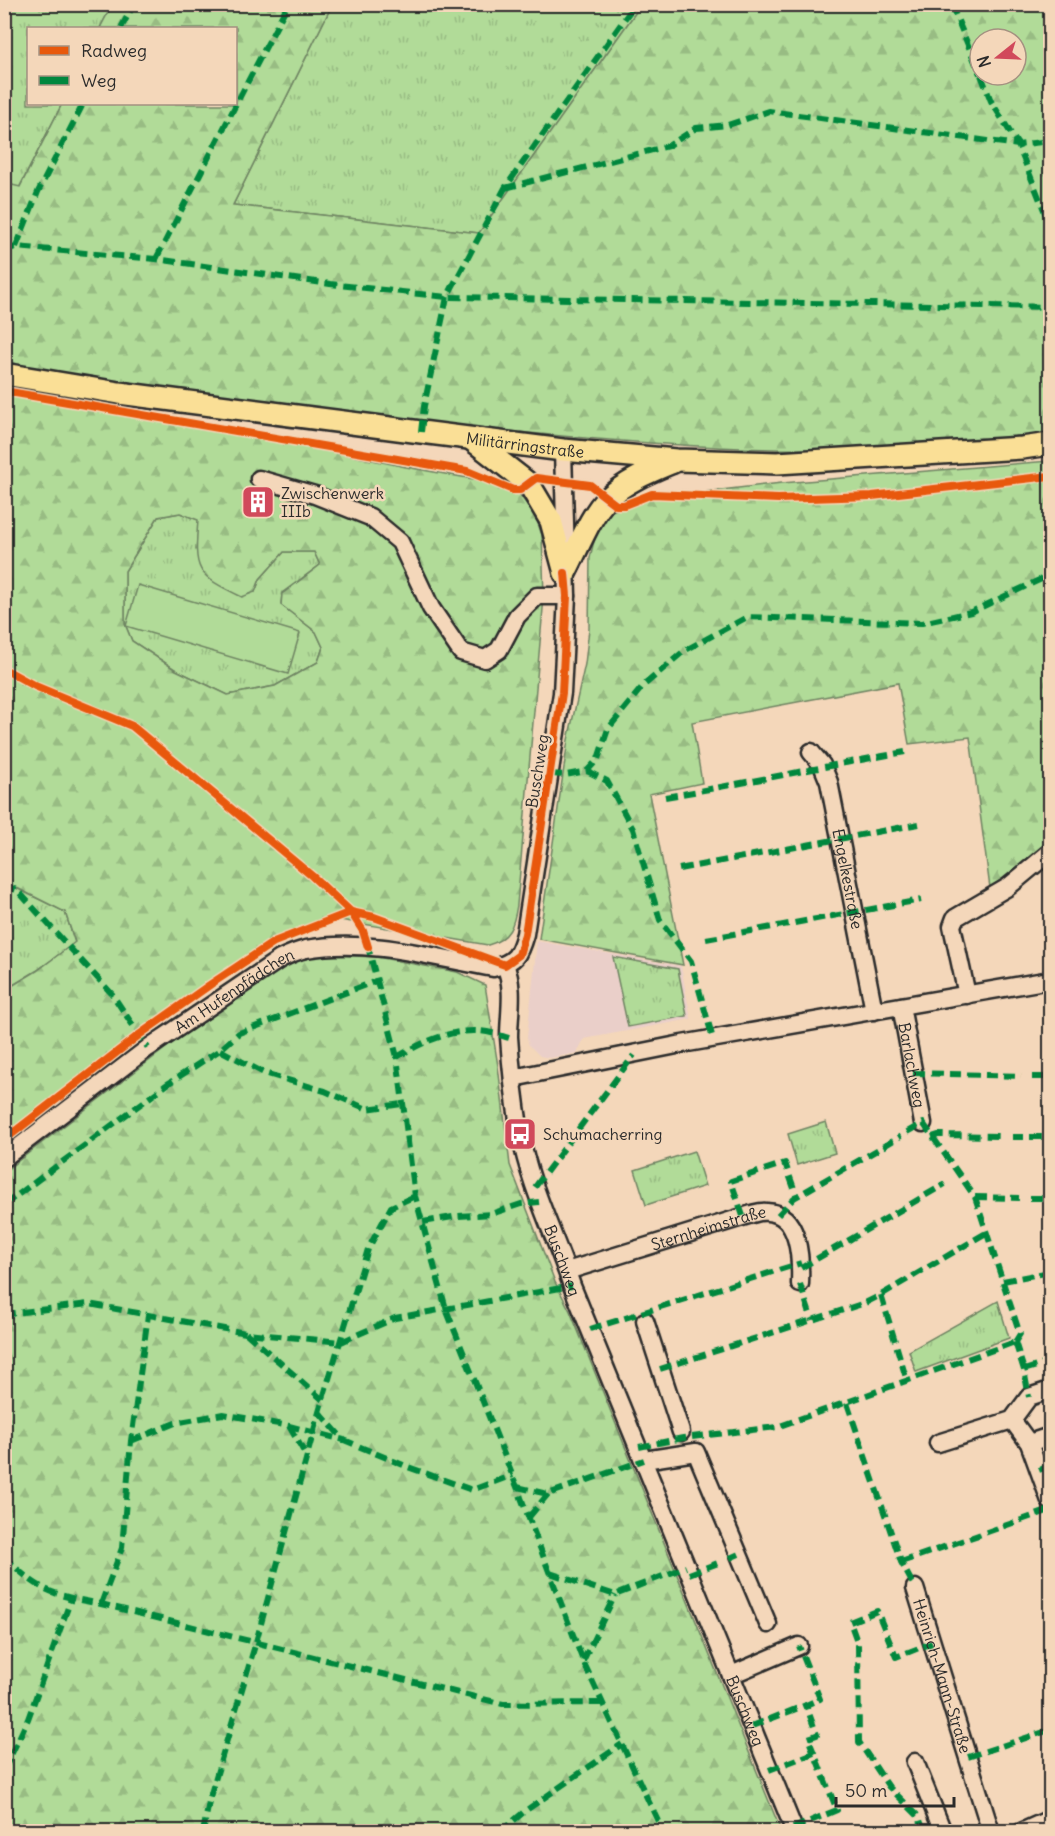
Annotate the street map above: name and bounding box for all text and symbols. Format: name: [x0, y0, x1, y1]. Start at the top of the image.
legend: [27, 27, 237, 105]
north arrow: [968, 27, 1028, 87]
text: Radweg: [81, 39, 147, 62]
text: N: [973, 53, 995, 70]
text: Weg: [81, 69, 116, 92]
street label: Militärringstraße: [465, 428, 585, 462]
place label: Zwischenwerk IIIb: [281, 483, 384, 521]
building icon: Zwischenwerk IIIb: [240, 484, 276, 520]
street label: Buschweg: [521, 733, 553, 809]
street label: Engelkestraße: [828, 827, 868, 931]
street label: Am Hufenpfädchen: [171, 944, 297, 1037]
street label: Barlachweg: [894, 1021, 930, 1109]
bus stop icon: Schumacherring: [502, 1116, 538, 1152]
place label: Schumacherring: [543, 1124, 662, 1144]
street label: Sternheimstraße: [648, 1201, 767, 1255]
street label: Buschweg: [540, 1222, 585, 1299]
street label: Heinrich-Mann-Straße: [909, 1596, 976, 1756]
street label: Buschweg: [722, 1672, 769, 1749]
scale bar: [836, 1770, 954, 1808]
text: 50 m: [845, 1779, 887, 1802]

